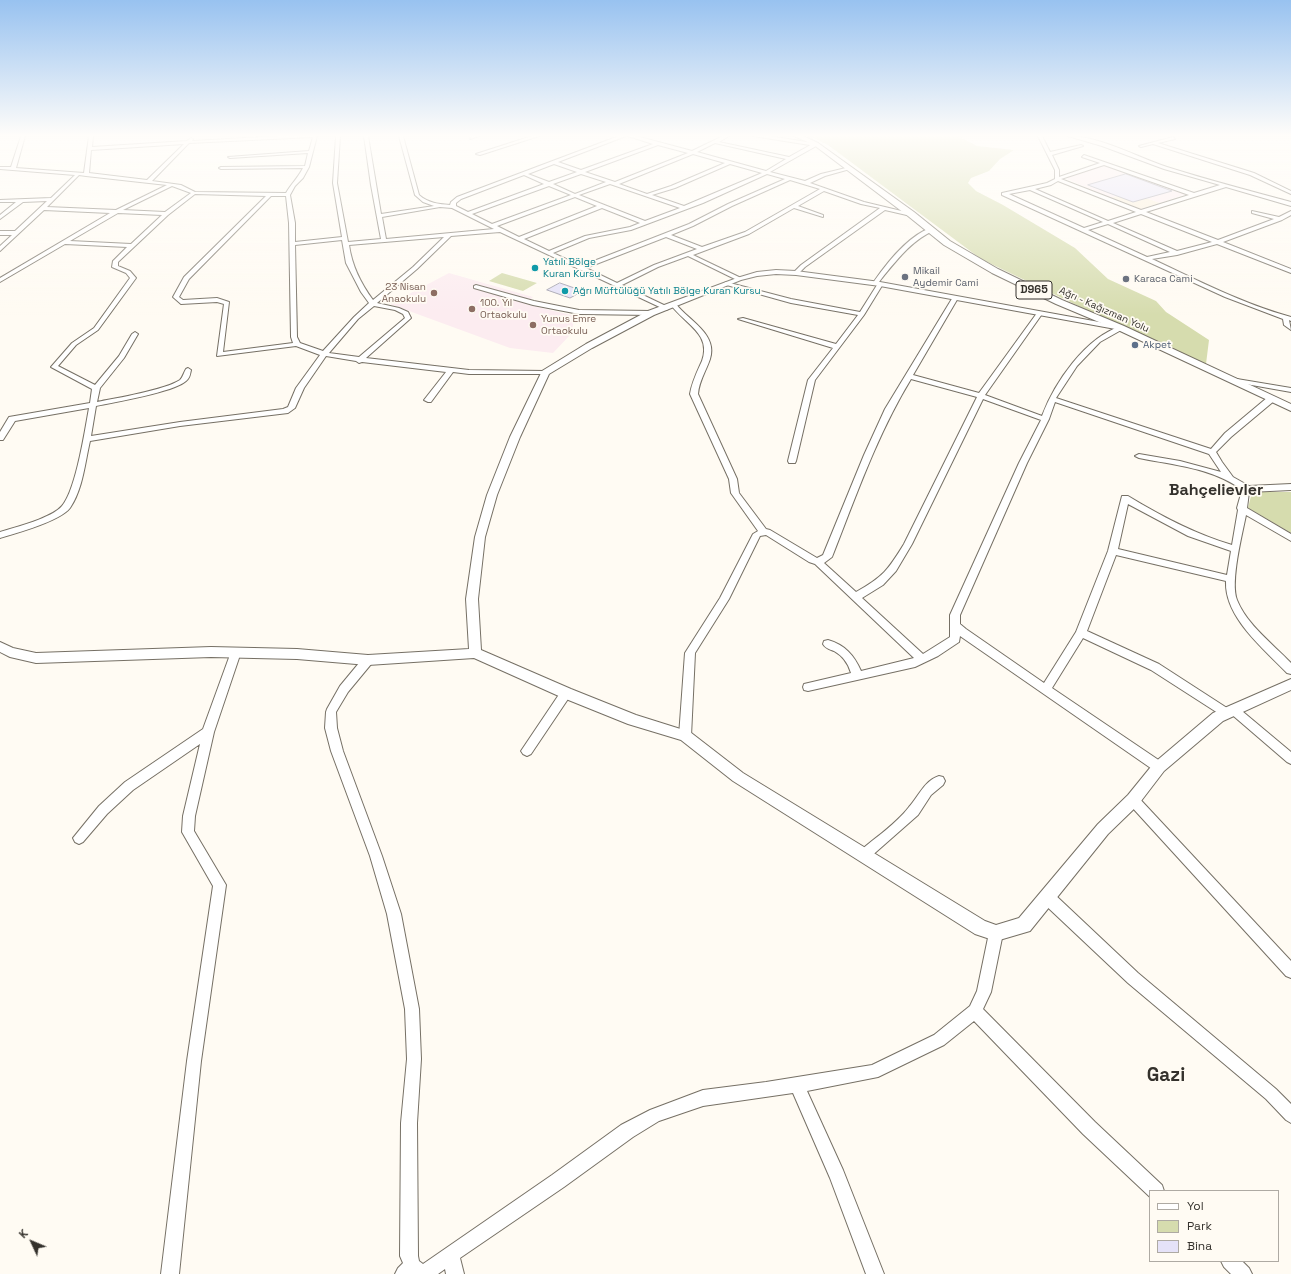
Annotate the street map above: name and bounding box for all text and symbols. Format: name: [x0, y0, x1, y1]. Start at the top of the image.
place label: Yatılı Bölge Kuran Kursu: [543, 256, 600, 280]
marker: Yatılı Bölge Kuran Kursu: [530, 263, 540, 273]
place label: Mikail Aydemir Cami: [913, 265, 978, 288]
marker: Mikail Aydemir Cami: [900, 272, 910, 282]
place label: Karaca Cami: [1134, 273, 1193, 285]
marker: Karaca Cami: [1121, 274, 1131, 284]
place label: 23 Nisan Anaokulu: [382, 281, 426, 304]
road number: D965: [1016, 281, 1052, 299]
place label: Ağrı Müftülüğü Yatılı Bölge Kuran Kursu: [573, 285, 761, 297]
street label: Ağrı - Kağızman Yolu: [1057, 285, 1151, 335]
marker: Ağrı Müftülüğü Yatılı Bölge Kuran Kursu: [560, 286, 570, 296]
marker: 23 Nisan Anaokulu: [429, 288, 439, 298]
place label: 100. Yıl Ortaokulu: [480, 297, 527, 320]
marker: 100. Yıl Ortaokulu: [467, 304, 477, 314]
place label: Yunus Emre Ortaokulu: [541, 313, 596, 336]
marker: Yunus Emre Ortaokulu: [528, 320, 538, 330]
place label: Akpet: [1143, 339, 1171, 351]
marker: Akpet: [1130, 340, 1140, 350]
district label: Bahçelievler: [1169, 481, 1263, 501]
district label: Gazi: [1147, 1065, 1185, 1087]
legend: [1149, 1190, 1279, 1262]
text: Yol: [1187, 1198, 1204, 1214]
text: Park: [1187, 1218, 1212, 1234]
north arrow: [12, 1222, 52, 1262]
text: K: [16, 1226, 31, 1241]
text: Bina: [1187, 1238, 1212, 1254]

